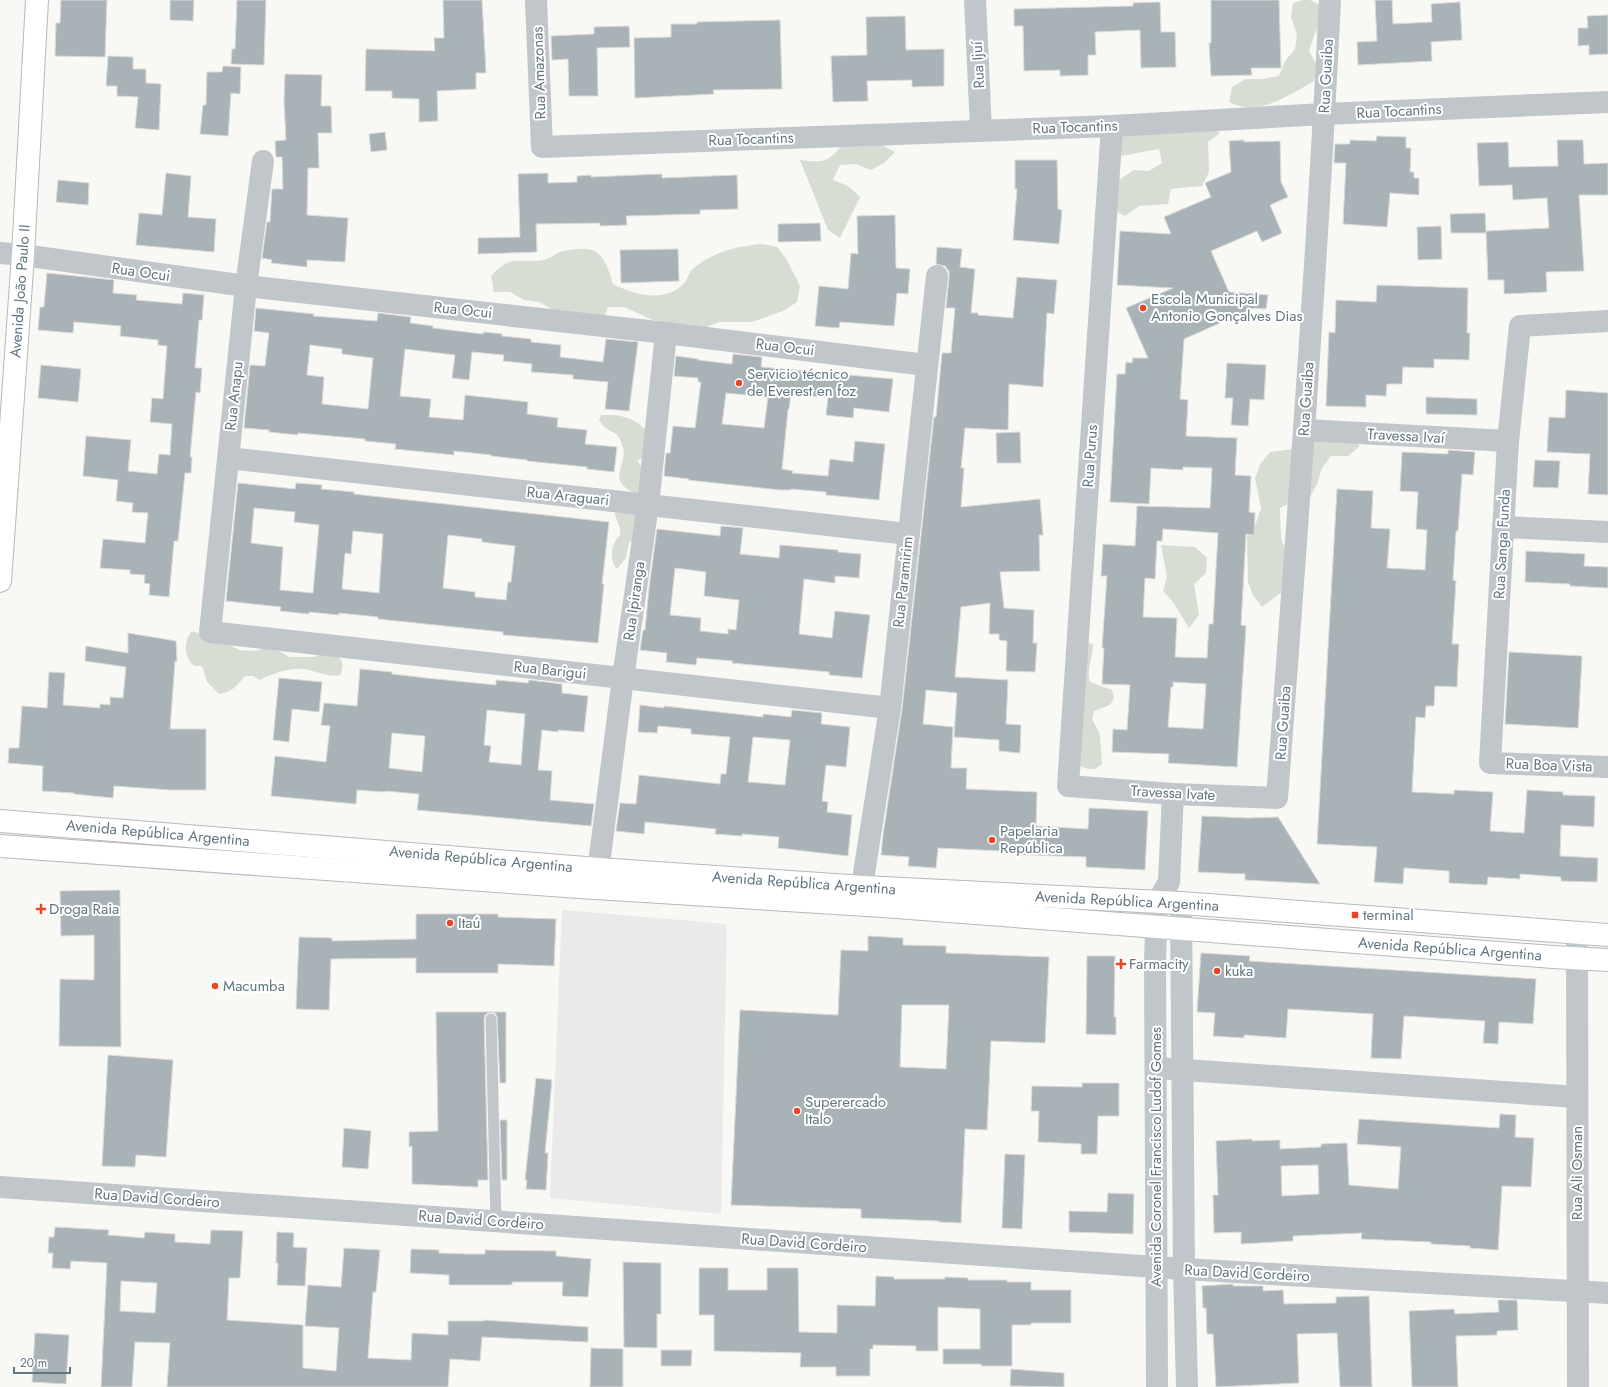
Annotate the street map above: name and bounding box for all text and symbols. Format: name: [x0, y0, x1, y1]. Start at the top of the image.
street label: Rua Amazonas: [526, 26, 552, 120]
street label: Rua Guaiba: [1313, 38, 1339, 114]
street label: Rua Ijuí: [966, 40, 990, 89]
street label: Rua Tocantins: [1356, 98, 1442, 124]
street label: Rua Tocantins: [1032, 115, 1118, 139]
street label: Rua Tocantins: [708, 127, 794, 151]
street label: Avenida João Paulo II: [4, 224, 36, 358]
street label: Rua Ocui: [110, 257, 172, 287]
place label: Escola Municipal Antonio Gonçalves Dias: [1151, 288, 1303, 327]
street label: Rua Ocui: [433, 296, 493, 324]
marker: Escola Municipal Antonio Gonçalves Dias: [1138, 303, 1148, 313]
street label: Rua Ocui: [754, 332, 816, 362]
street label: Rua Anapu: [219, 360, 249, 432]
street label: Rua Guaiba: [1292, 361, 1320, 437]
place label: Servicio técnico de Everest en foz: [747, 363, 856, 402]
marker: Servicio técnico de Everest en foz: [734, 378, 744, 388]
street label: Travessa Ivaí: [1367, 423, 1446, 449]
street label: Rua Purus: [1077, 424, 1103, 488]
street label: Rua Araguari: [526, 481, 610, 511]
street label: Rua Sanga Funda: [1488, 488, 1516, 600]
street label: Rua Paramirim: [887, 535, 919, 629]
street label: Rua Ipiranga: [618, 560, 650, 642]
street label: Rua Barigui: [513, 655, 587, 685]
street label: Rua Guaiba: [1269, 685, 1297, 761]
street label: Rua Boa Vista: [1505, 752, 1593, 778]
street label: Travessa Ivate: [1130, 780, 1216, 806]
street label: Avenida República Argentina: [65, 814, 251, 852]
place label: Papelaria República: [1000, 820, 1063, 859]
marker: Papelaria República: [987, 835, 997, 845]
street label: Avenida República Argentina: [388, 840, 574, 878]
street label: Avenida República Argentina: [711, 866, 897, 900]
street label: Avenida República Argentina: [1034, 885, 1220, 917]
place label: Droga Raia: [49, 898, 119, 920]
marker: Droga Raia: [36, 904, 46, 914]
place label: terminal: [1363, 904, 1414, 926]
marker: terminal: [1350, 910, 1360, 920]
place label: Itaú: [458, 912, 480, 934]
marker: Itaú: [445, 918, 455, 928]
street label: Avenida República Argentina: [1357, 932, 1543, 966]
place label: Farmacity: [1129, 953, 1189, 975]
marker: Farmacity: [1116, 959, 1126, 969]
place label: kuka: [1225, 960, 1253, 982]
marker: kuka: [1212, 966, 1222, 976]
place label: Macumba: [223, 975, 285, 997]
marker: Macumba: [210, 981, 220, 991]
street label: Avenida Coronel Francisco Ludof Gomes: [1145, 1027, 1167, 1287]
place label: Superercado Italo: [805, 1091, 886, 1130]
marker: Superercado Italo: [792, 1106, 802, 1116]
street label: Rua Ali Osman: [1566, 1126, 1588, 1220]
street label: Rua David Cordeiro: [93, 1183, 221, 1213]
street label: Rua David Cordeiro: [417, 1205, 545, 1235]
street label: Rua David Cordeiro: [740, 1228, 868, 1258]
street label: Rua David Cordeiro: [1184, 1259, 1310, 1287]
scale bar: [14, 1349, 70, 1375]
text: 20 m: [20, 1354, 47, 1372]

